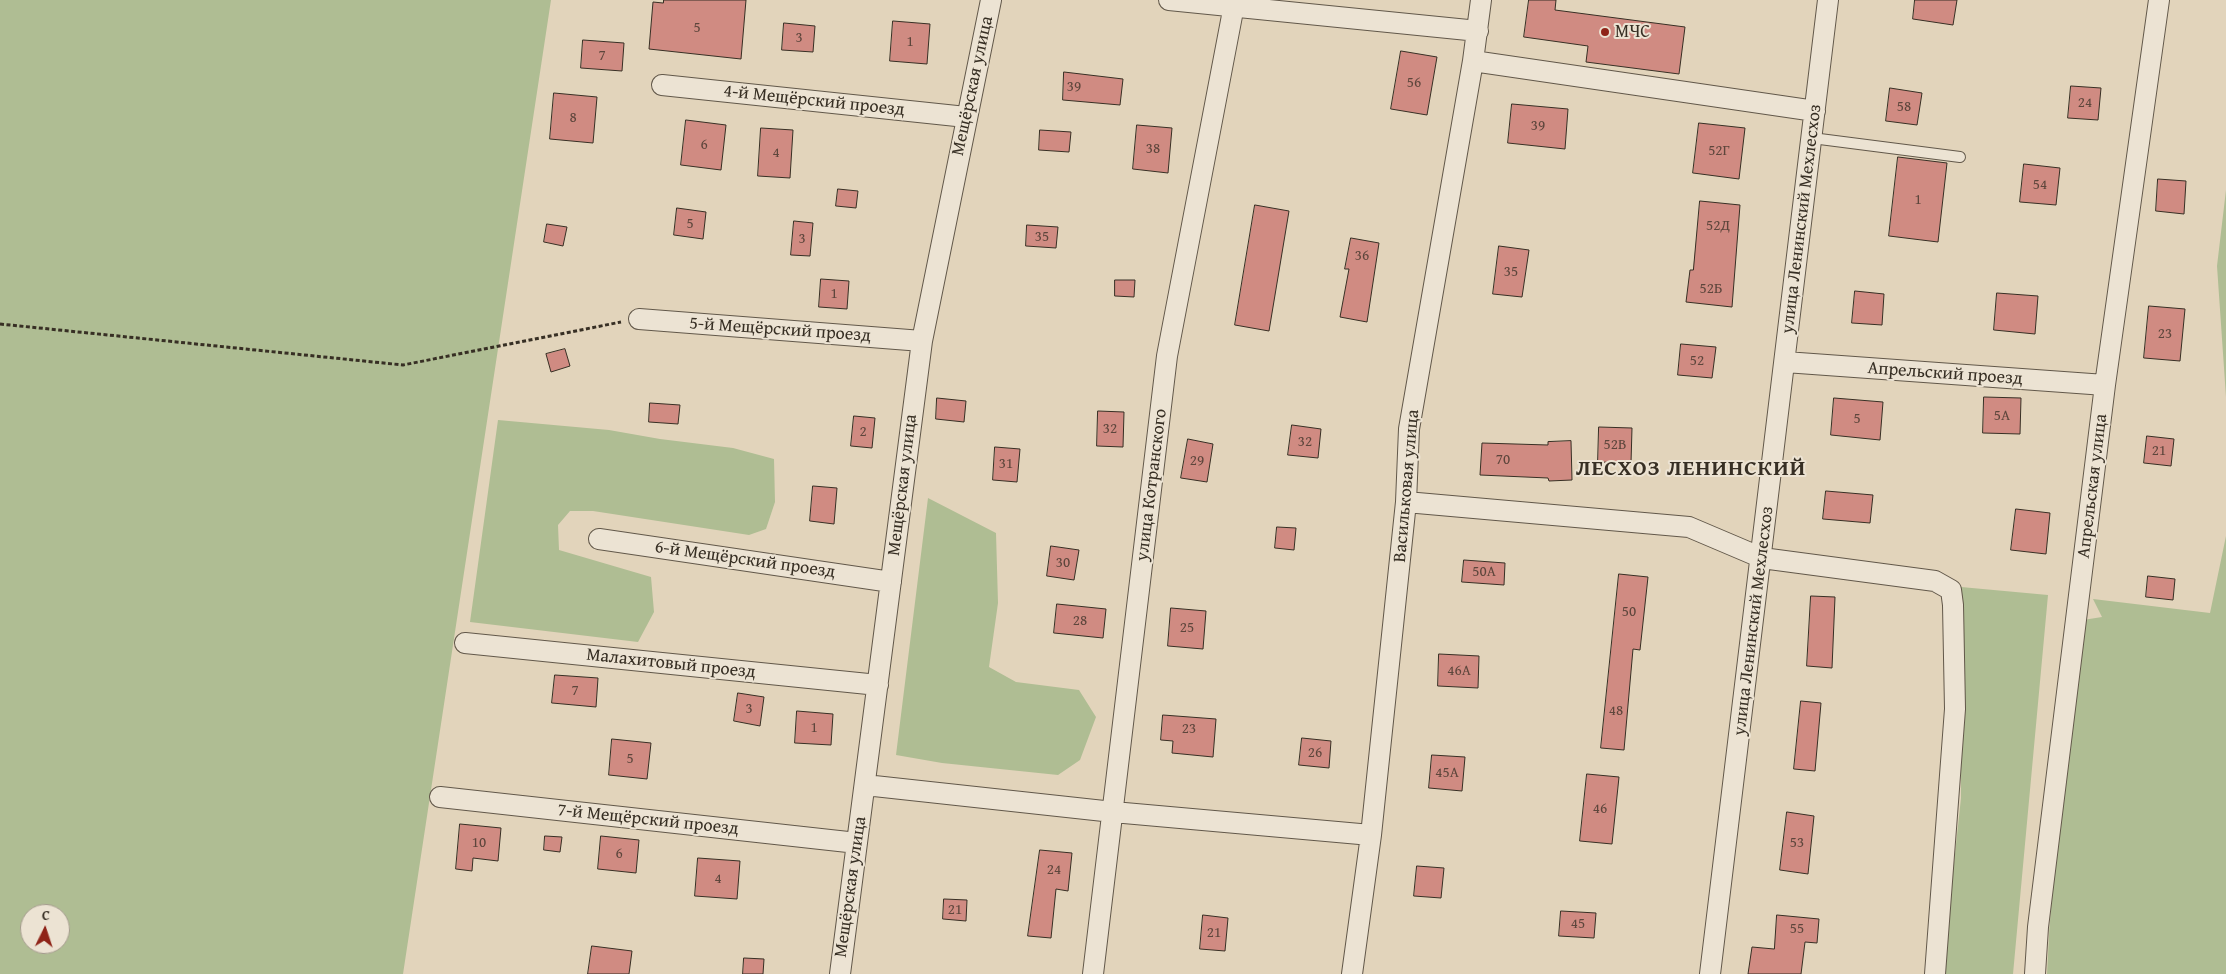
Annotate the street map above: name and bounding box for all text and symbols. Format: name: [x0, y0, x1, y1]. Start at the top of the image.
street label: Мещёрская улица: [948, 14, 998, 158]
house number: 5: [693, 19, 701, 37]
place label: МЧС: [1615, 21, 1650, 43]
marker: МЧС: [1599, 26, 1611, 38]
house number: 3: [795, 29, 803, 47]
house number: 1: [906, 33, 914, 51]
house number: 7: [598, 47, 606, 65]
house number: 56: [1407, 74, 1421, 92]
house number: 39: [1067, 78, 1081, 96]
street label: 4-й Мещёрский проезд: [722, 81, 906, 121]
house number: 24: [2078, 94, 2092, 112]
house number: 58: [1897, 98, 1911, 116]
street label: улица Ленинский Мехлесхоз: [1777, 103, 1827, 335]
house number: 8: [569, 109, 577, 127]
house number: 39: [1531, 117, 1545, 135]
house number: 6: [700, 136, 708, 154]
house number: 38: [1146, 140, 1160, 158]
house number: 52Г: [1708, 142, 1730, 160]
house number: 4: [772, 144, 780, 162]
house number: 54: [2033, 176, 2047, 194]
house number: 1: [1914, 191, 1922, 209]
house number: 5: [686, 215, 694, 233]
house number: 52Д: [1706, 217, 1730, 235]
house number: 35: [1035, 228, 1049, 246]
house number: 3: [798, 230, 806, 248]
house number: 36: [1355, 247, 1369, 265]
house number: 35: [1504, 263, 1518, 281]
house number: 52Б: [1700, 280, 1722, 298]
house number: 1: [830, 285, 838, 303]
street label: 5-й Мещёрский проезд: [688, 313, 872, 347]
house number: 23: [2158, 325, 2172, 343]
house number: 52: [1690, 352, 1704, 370]
street label: Апрельский проезд: [1867, 358, 2023, 390]
street label: улица Котранского: [1132, 407, 1172, 563]
house number: 5А: [1994, 407, 2010, 425]
street label: Васильковая улица: [1390, 409, 1424, 563]
house number: 5: [1853, 410, 1861, 428]
street label: Мещёрская улица: [884, 413, 922, 557]
street label: Апрельская улица: [2073, 413, 2113, 559]
house number: 32: [1103, 420, 1117, 438]
house number: 2: [859, 423, 867, 441]
house number: 32: [1298, 433, 1312, 451]
house number: 52В: [1604, 436, 1626, 454]
house number: 21: [2152, 442, 2166, 460]
house number: 70: [1496, 451, 1510, 469]
house number: 29: [1190, 452, 1204, 470]
house number: 31: [999, 455, 1013, 473]
district label: ЛЕСХОЗ ЛЕНИНСКИЙ: [1574, 456, 1808, 482]
street label: улица Ленинский Мехлесхоз: [1729, 505, 1779, 737]
street label: 6-й Мещёрский проезд: [653, 537, 837, 583]
house number: 30: [1056, 554, 1070, 572]
house number: 50А: [1472, 563, 1496, 581]
house number: 50: [1622, 603, 1636, 621]
house number: 28: [1073, 612, 1087, 630]
house number: 25: [1180, 619, 1194, 637]
street label: Малахитовый проезд: [585, 644, 757, 684]
house number: 46А: [1447, 662, 1471, 680]
house number: 7: [571, 682, 579, 700]
house number: 3: [745, 700, 753, 718]
house number: 48: [1609, 702, 1623, 720]
house number: 1: [810, 719, 818, 737]
house number: 23: [1182, 720, 1196, 738]
house number: 26: [1308, 744, 1322, 762]
house number: 5: [626, 750, 634, 768]
house number: 45А: [1435, 764, 1459, 782]
street label: 7-й Мещёрский проезд: [556, 800, 740, 840]
house number: 46: [1593, 800, 1607, 818]
street label: Мещёрская улица: [830, 815, 872, 959]
house number: 10: [472, 834, 486, 852]
house number: 53: [1790, 834, 1804, 852]
house number: 6: [615, 845, 623, 863]
house number: 24: [1047, 861, 1061, 879]
house number: 4: [714, 870, 722, 888]
house number: 21: [948, 901, 962, 919]
north arrow: [20, 904, 70, 954]
text: С: [41, 905, 51, 925]
house number: 45: [1571, 915, 1585, 933]
house number: 55: [1790, 920, 1804, 938]
house number: 21: [1207, 924, 1221, 942]

